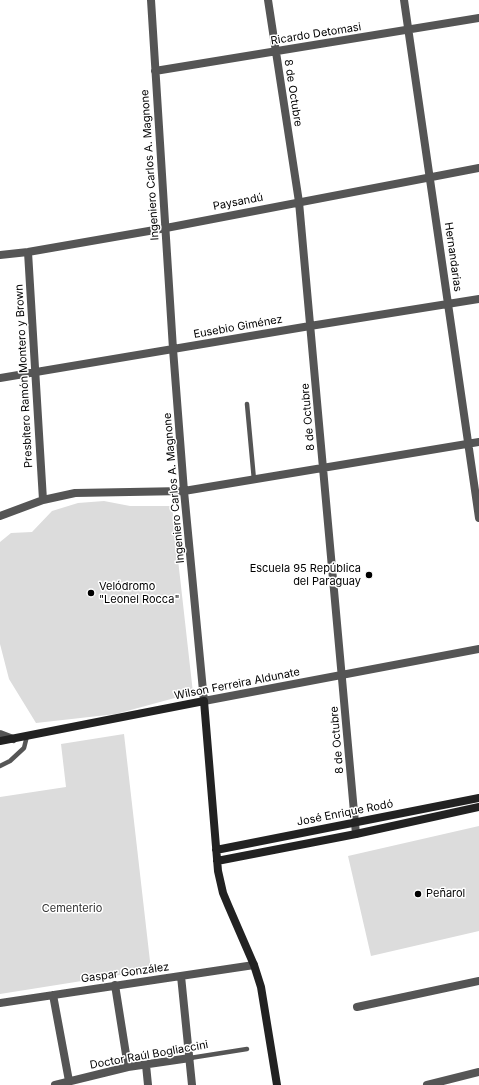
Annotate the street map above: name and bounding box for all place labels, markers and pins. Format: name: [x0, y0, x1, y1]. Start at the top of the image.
place label: Escuela 95 República del Paraguay: [250, 562, 361, 588]
marker: Escuela 95 República del Paraguay: [364, 570, 374, 580]
place label: Velódromo "Leonel Rocca": [99, 580, 180, 606]
marker: Velódromo "Leonel Rocca": [86, 588, 96, 598]
place label: Peñarol: [426, 887, 465, 901]
marker: Peñarol: [413, 889, 423, 899]

